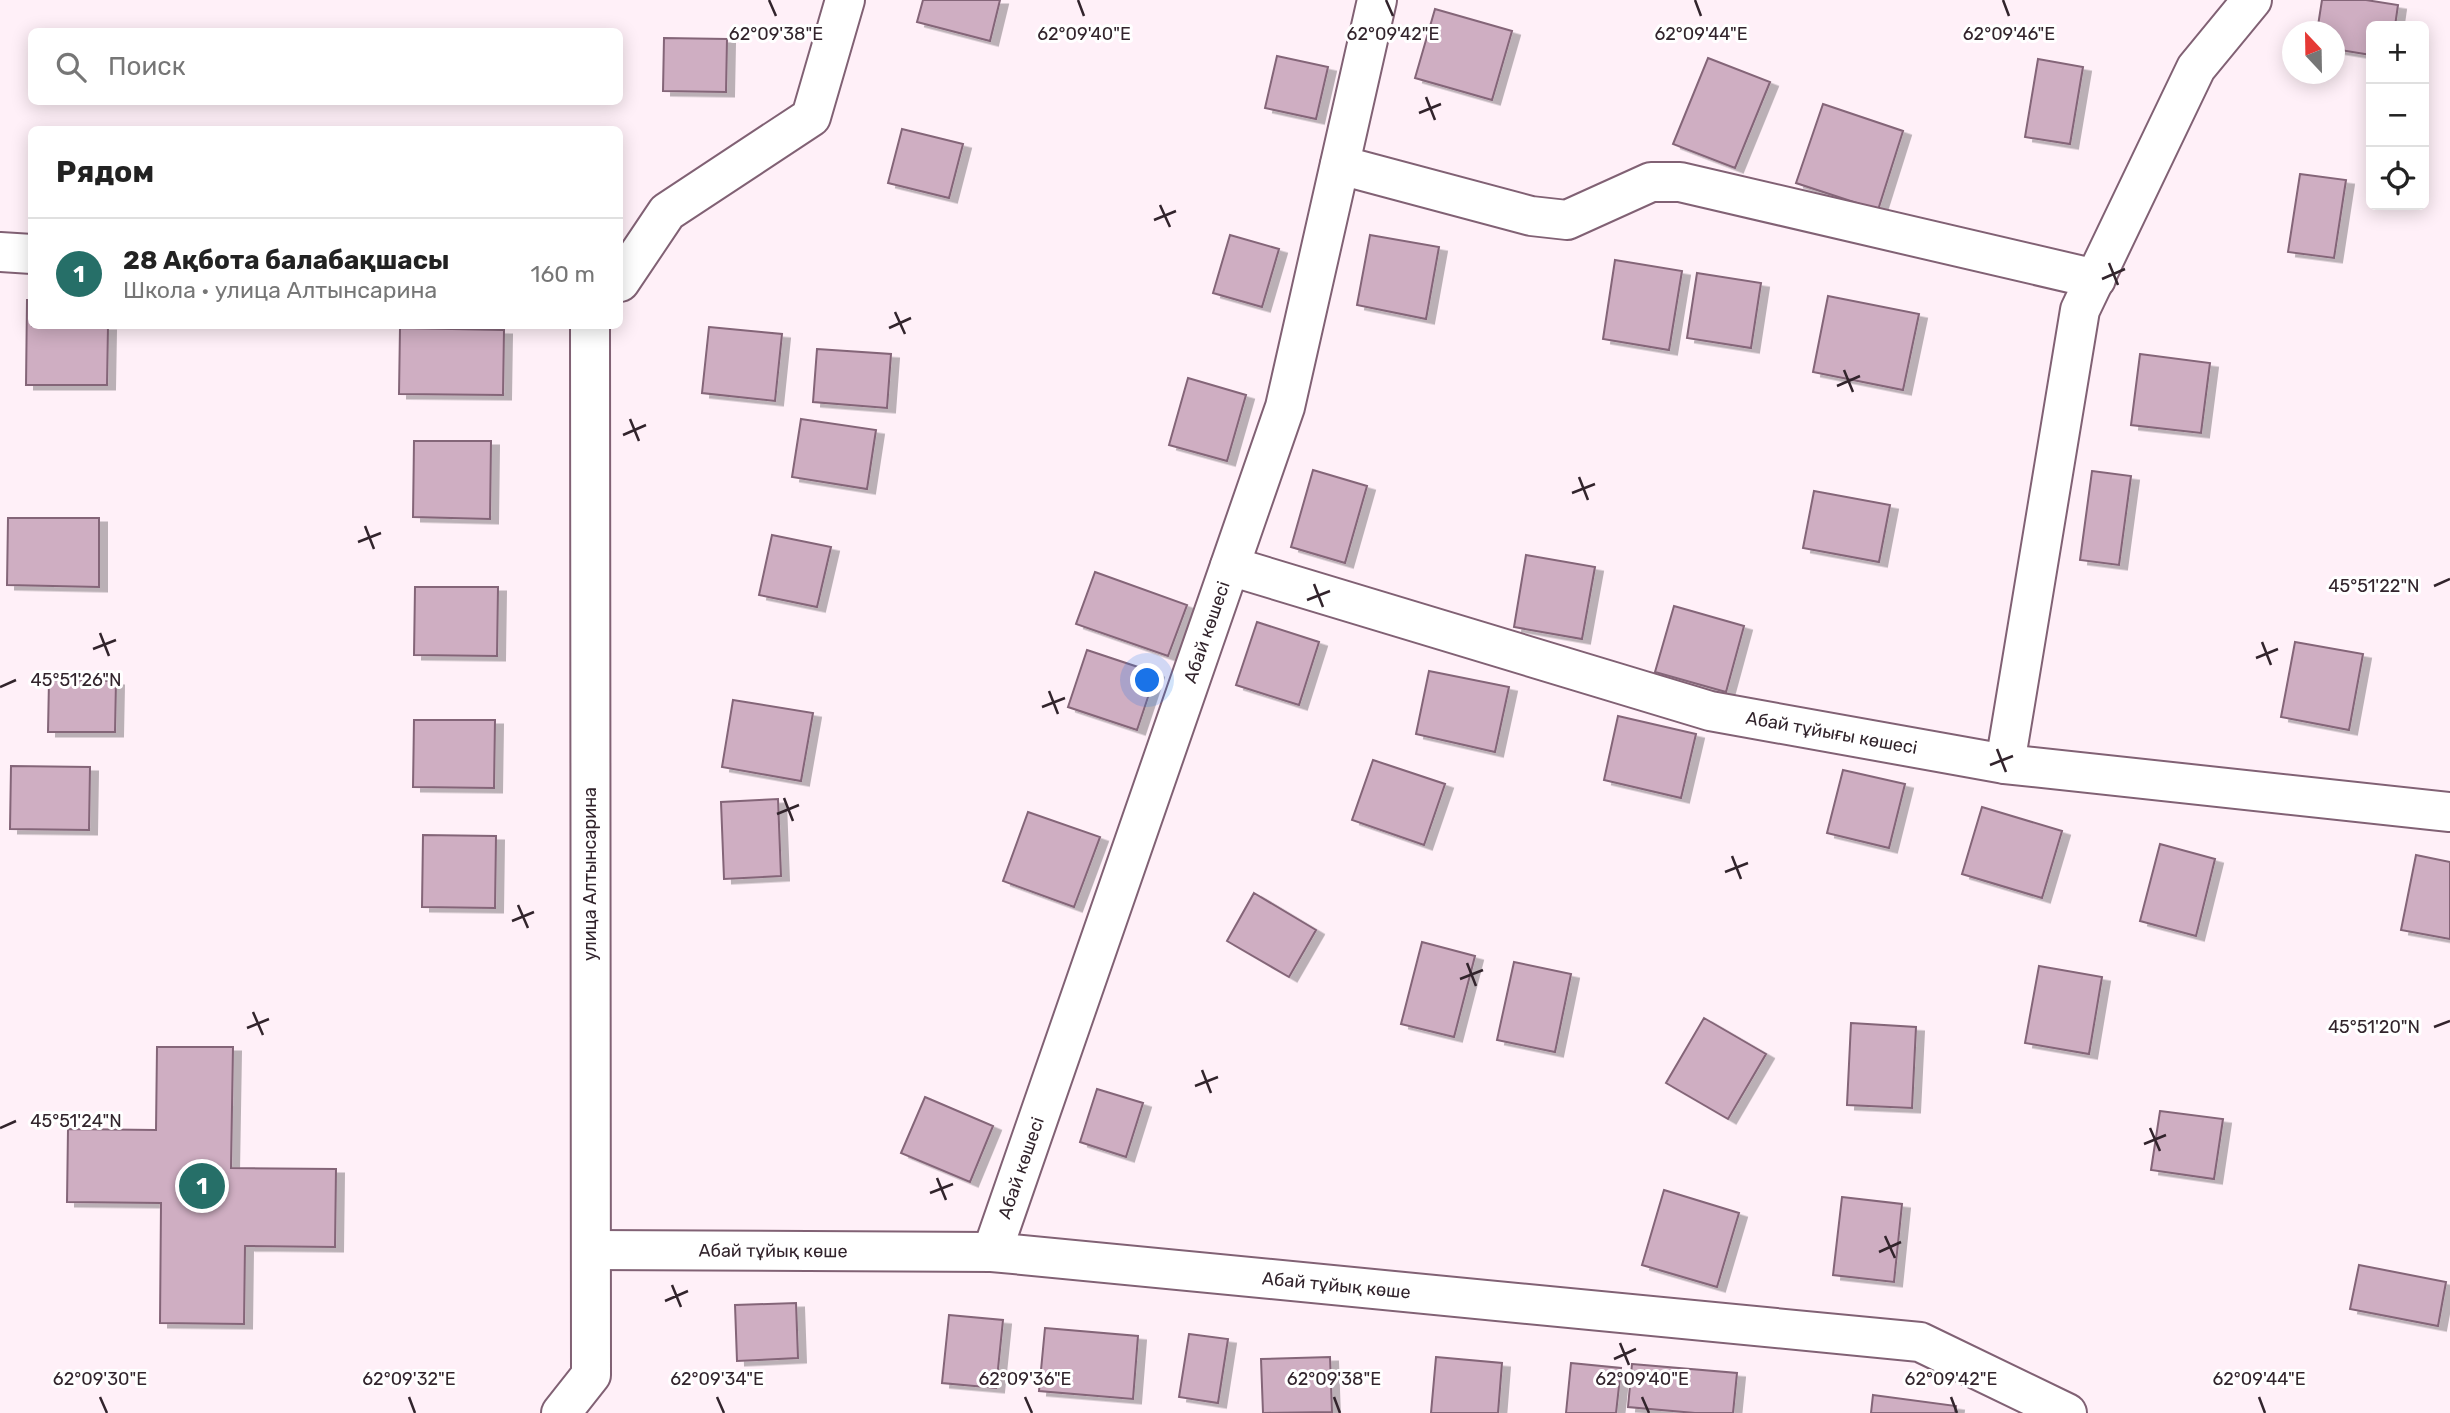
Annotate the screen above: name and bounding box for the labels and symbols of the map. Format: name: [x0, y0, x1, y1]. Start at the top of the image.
north arrow: [2282, 21, 2345, 84]
text: 62°09'38"E: [729, 23, 823, 45]
text: 62°09'40"E: [1037, 23, 1131, 45]
text: 62°09'42"E: [1347, 23, 1439, 45]
text: 62°09'44"E: [1654, 23, 1748, 45]
text: 62°09'46"E: [1963, 23, 2055, 45]
text: 45°51'22"N: [2328, 575, 2420, 597]
street label: Абай көшесі: [1179, 578, 1235, 686]
your location: [1130, 663, 1164, 697]
text: 45°51'26"N: [31, 669, 121, 691]
street label: Абай тұйығы көшесі: [1744, 707, 1919, 759]
street label: улица Алтынсарина: [579, 787, 601, 961]
text: 45°51'20"N: [2328, 1016, 2420, 1038]
text: 45°51'24"N: [30, 1110, 122, 1132]
street label: Абай көшесі: [993, 1114, 1049, 1222]
pin: 1: [179, 1160, 225, 1212]
street label: Абай тұйық көше: [698, 1240, 848, 1262]
street label: Абай тұйық көше: [1261, 1267, 1412, 1304]
text: 62°09'30"E: [53, 1368, 147, 1390]
text: 62°09'32"E: [362, 1368, 456, 1390]
text: 62°09'34"E: [670, 1368, 764, 1390]
text: 62°09'36"E: [978, 1368, 1072, 1390]
text: 62°09'38"E: [1287, 1368, 1381, 1390]
text: 62°09'40"E: [1595, 1368, 1689, 1390]
text: 62°09'42"E: [1905, 1368, 1997, 1390]
text: 62°09'44"E: [2212, 1368, 2306, 1390]

